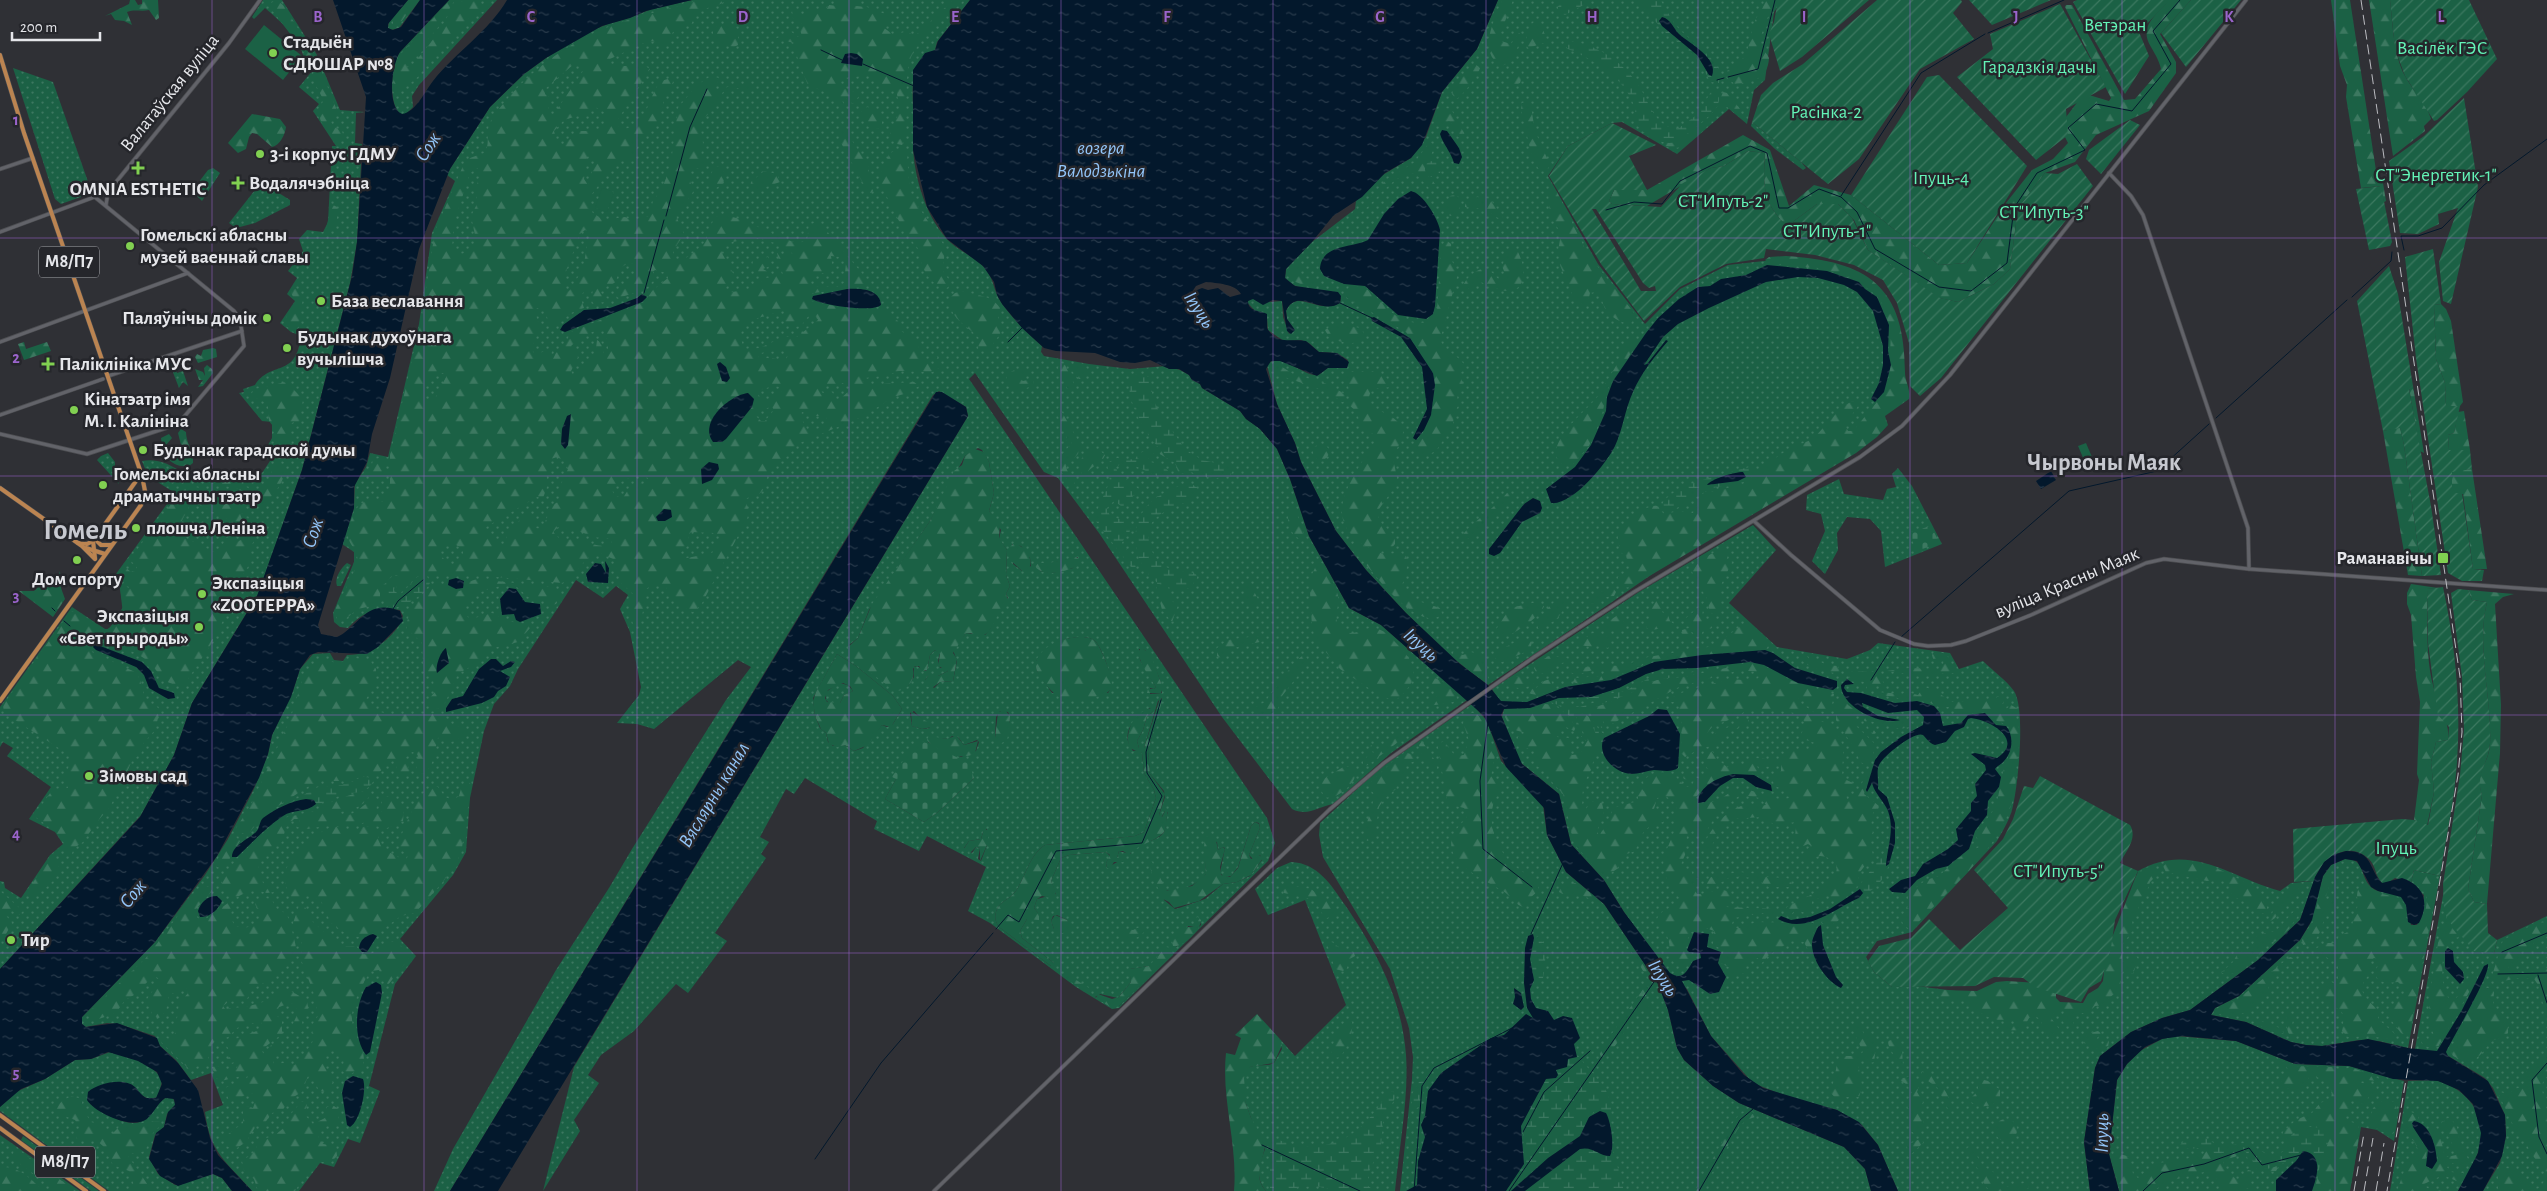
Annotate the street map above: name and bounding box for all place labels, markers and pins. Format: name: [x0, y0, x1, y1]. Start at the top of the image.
place label: Стадыён СДЮШАР №8: [283, 33, 393, 74]
marker: Стадыён СДЮШАР №8: [267, 47, 279, 59]
place label: 3-і корпус ГДМУ: [270, 145, 396, 164]
marker: 3-і корпус ГДМУ: [254, 148, 266, 160]
marker: OMNIA ESTHETIC: [131, 161, 145, 175]
place label: Водалячэбніца: [249, 174, 370, 193]
marker: Водалячэбніца: [231, 176, 245, 190]
place label: OMNIA ESTHETIC: [70, 180, 206, 199]
place label: Гомельскі абласны музей ваеннай славы: [140, 226, 309, 267]
marker: Гомельскі абласны музей ваеннай славы: [124, 240, 136, 252]
place label: База веславання: [331, 292, 464, 311]
marker: База веславання: [315, 295, 327, 307]
place label: Паляўнічы домік: [122, 309, 258, 328]
marker: Паляўнічы домік: [261, 312, 273, 324]
place label: Будынак духоўнага вучылішча: [297, 328, 452, 369]
marker: Будынак духоўнага вучылішча: [281, 342, 293, 354]
place label: Паліклініка МУС: [59, 355, 191, 374]
marker: Паліклініка МУС: [41, 357, 55, 371]
place label: Кінатэатр імя М. І. Калініна: [84, 390, 191, 431]
marker: Кінатэатр імя М. І. Калініна: [68, 404, 80, 416]
place label: Будынак гарадской думы: [153, 441, 355, 460]
marker: Будынак гарадской думы: [137, 444, 149, 456]
place label: Гомельскі абласны драматычны тэатр: [113, 465, 261, 506]
marker: Гомельскі абласны драматычны тэатр: [97, 479, 109, 491]
place label: плошча Леніна: [146, 519, 265, 538]
marker: плошча Леніна: [130, 522, 142, 534]
place label: Раманавічы: [2336, 549, 2432, 568]
marker: Раманавічы: [2436, 551, 2450, 565]
marker: Дом спорту: [71, 554, 83, 566]
place label: Дом спорту: [32, 570, 122, 589]
place label: Экспазіцыя «ZООТЕРРА»: [212, 574, 315, 615]
marker: Экспазіцыя «ZООТЕРРА»: [196, 588, 208, 600]
place label: Экспазіцыя «Свет прыроды»: [59, 607, 189, 648]
marker: Экспазіцыя «Свет прыроды»: [193, 621, 205, 633]
place label: Зімовы сад: [99, 767, 187, 786]
marker: Зімовы сад: [83, 770, 95, 782]
place label: Тир: [21, 931, 50, 950]
marker: Тир: [5, 934, 17, 946]

